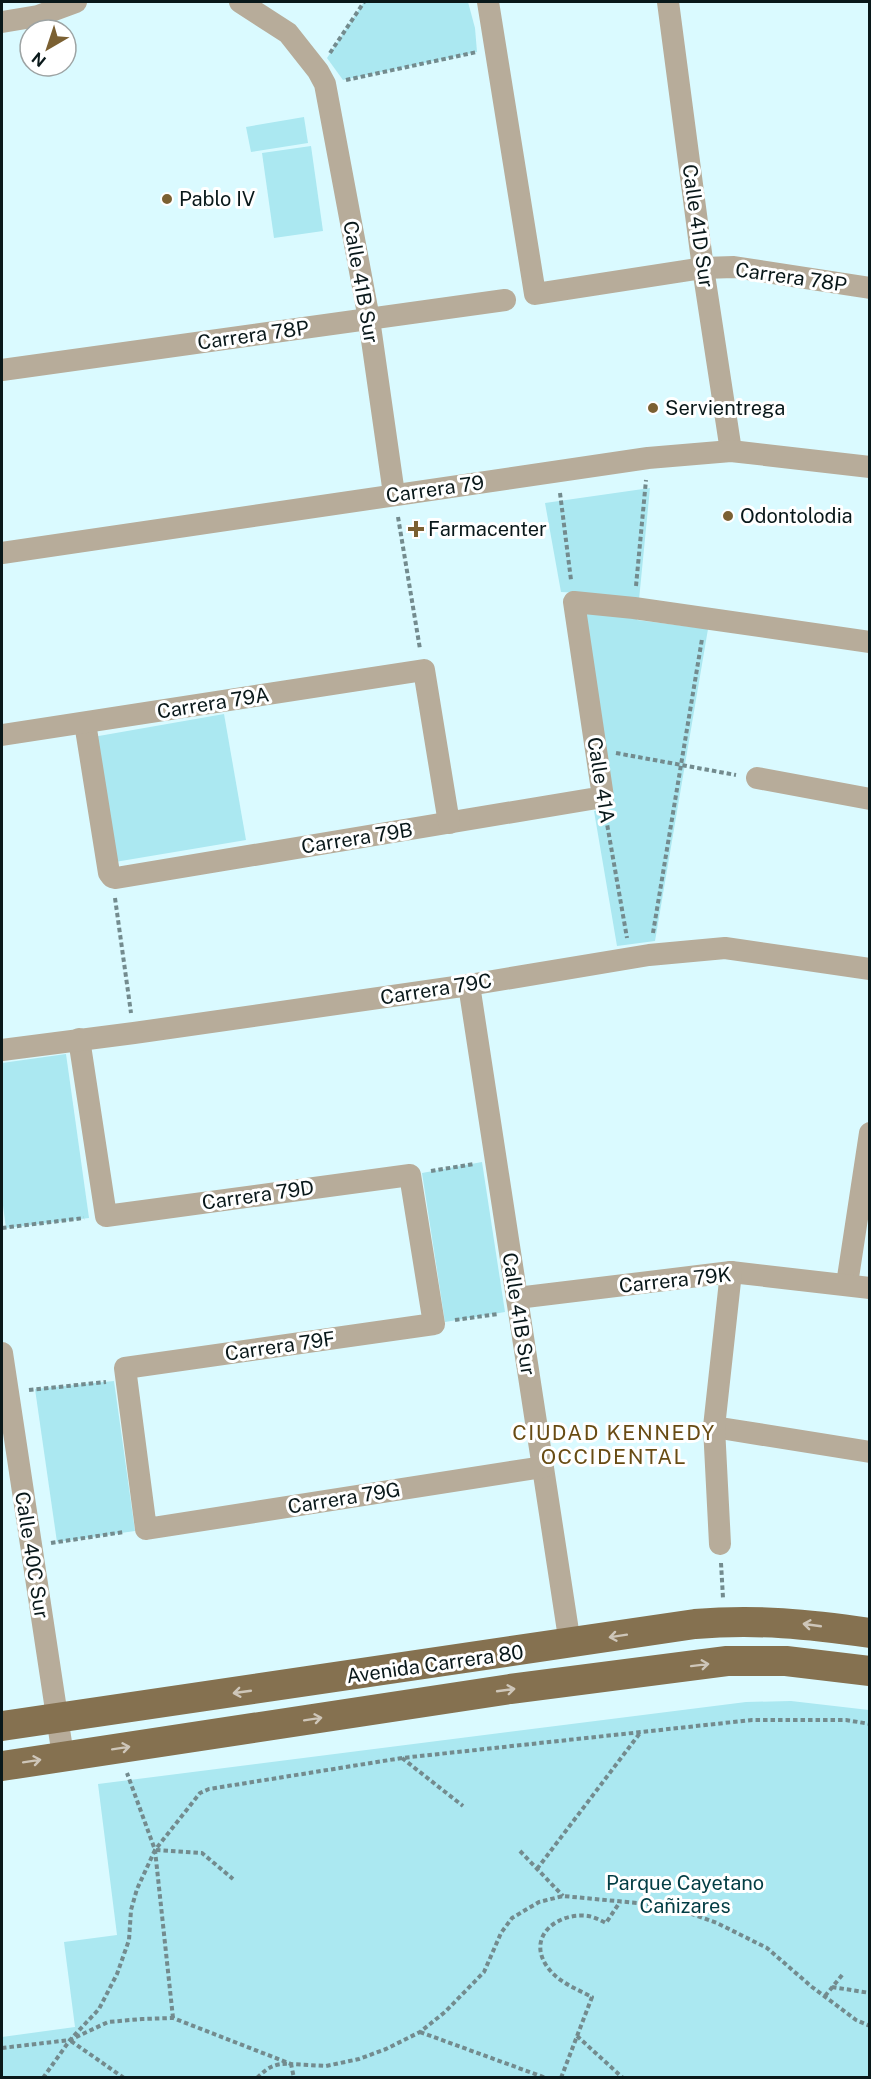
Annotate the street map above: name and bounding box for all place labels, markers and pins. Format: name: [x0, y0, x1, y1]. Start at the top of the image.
place label: Pablo IV: [179, 187, 255, 211]
marker: Pablo IV: [160, 192, 174, 206]
place label: Servientrega: [665, 396, 785, 420]
marker: Servientrega: [646, 401, 660, 415]
place label: Odontolodia: [740, 504, 853, 528]
marker: Odontolodia: [721, 509, 735, 523]
place label: Farmacenter: [428, 517, 547, 541]
marker: Farmacenter: [409, 522, 423, 536]

